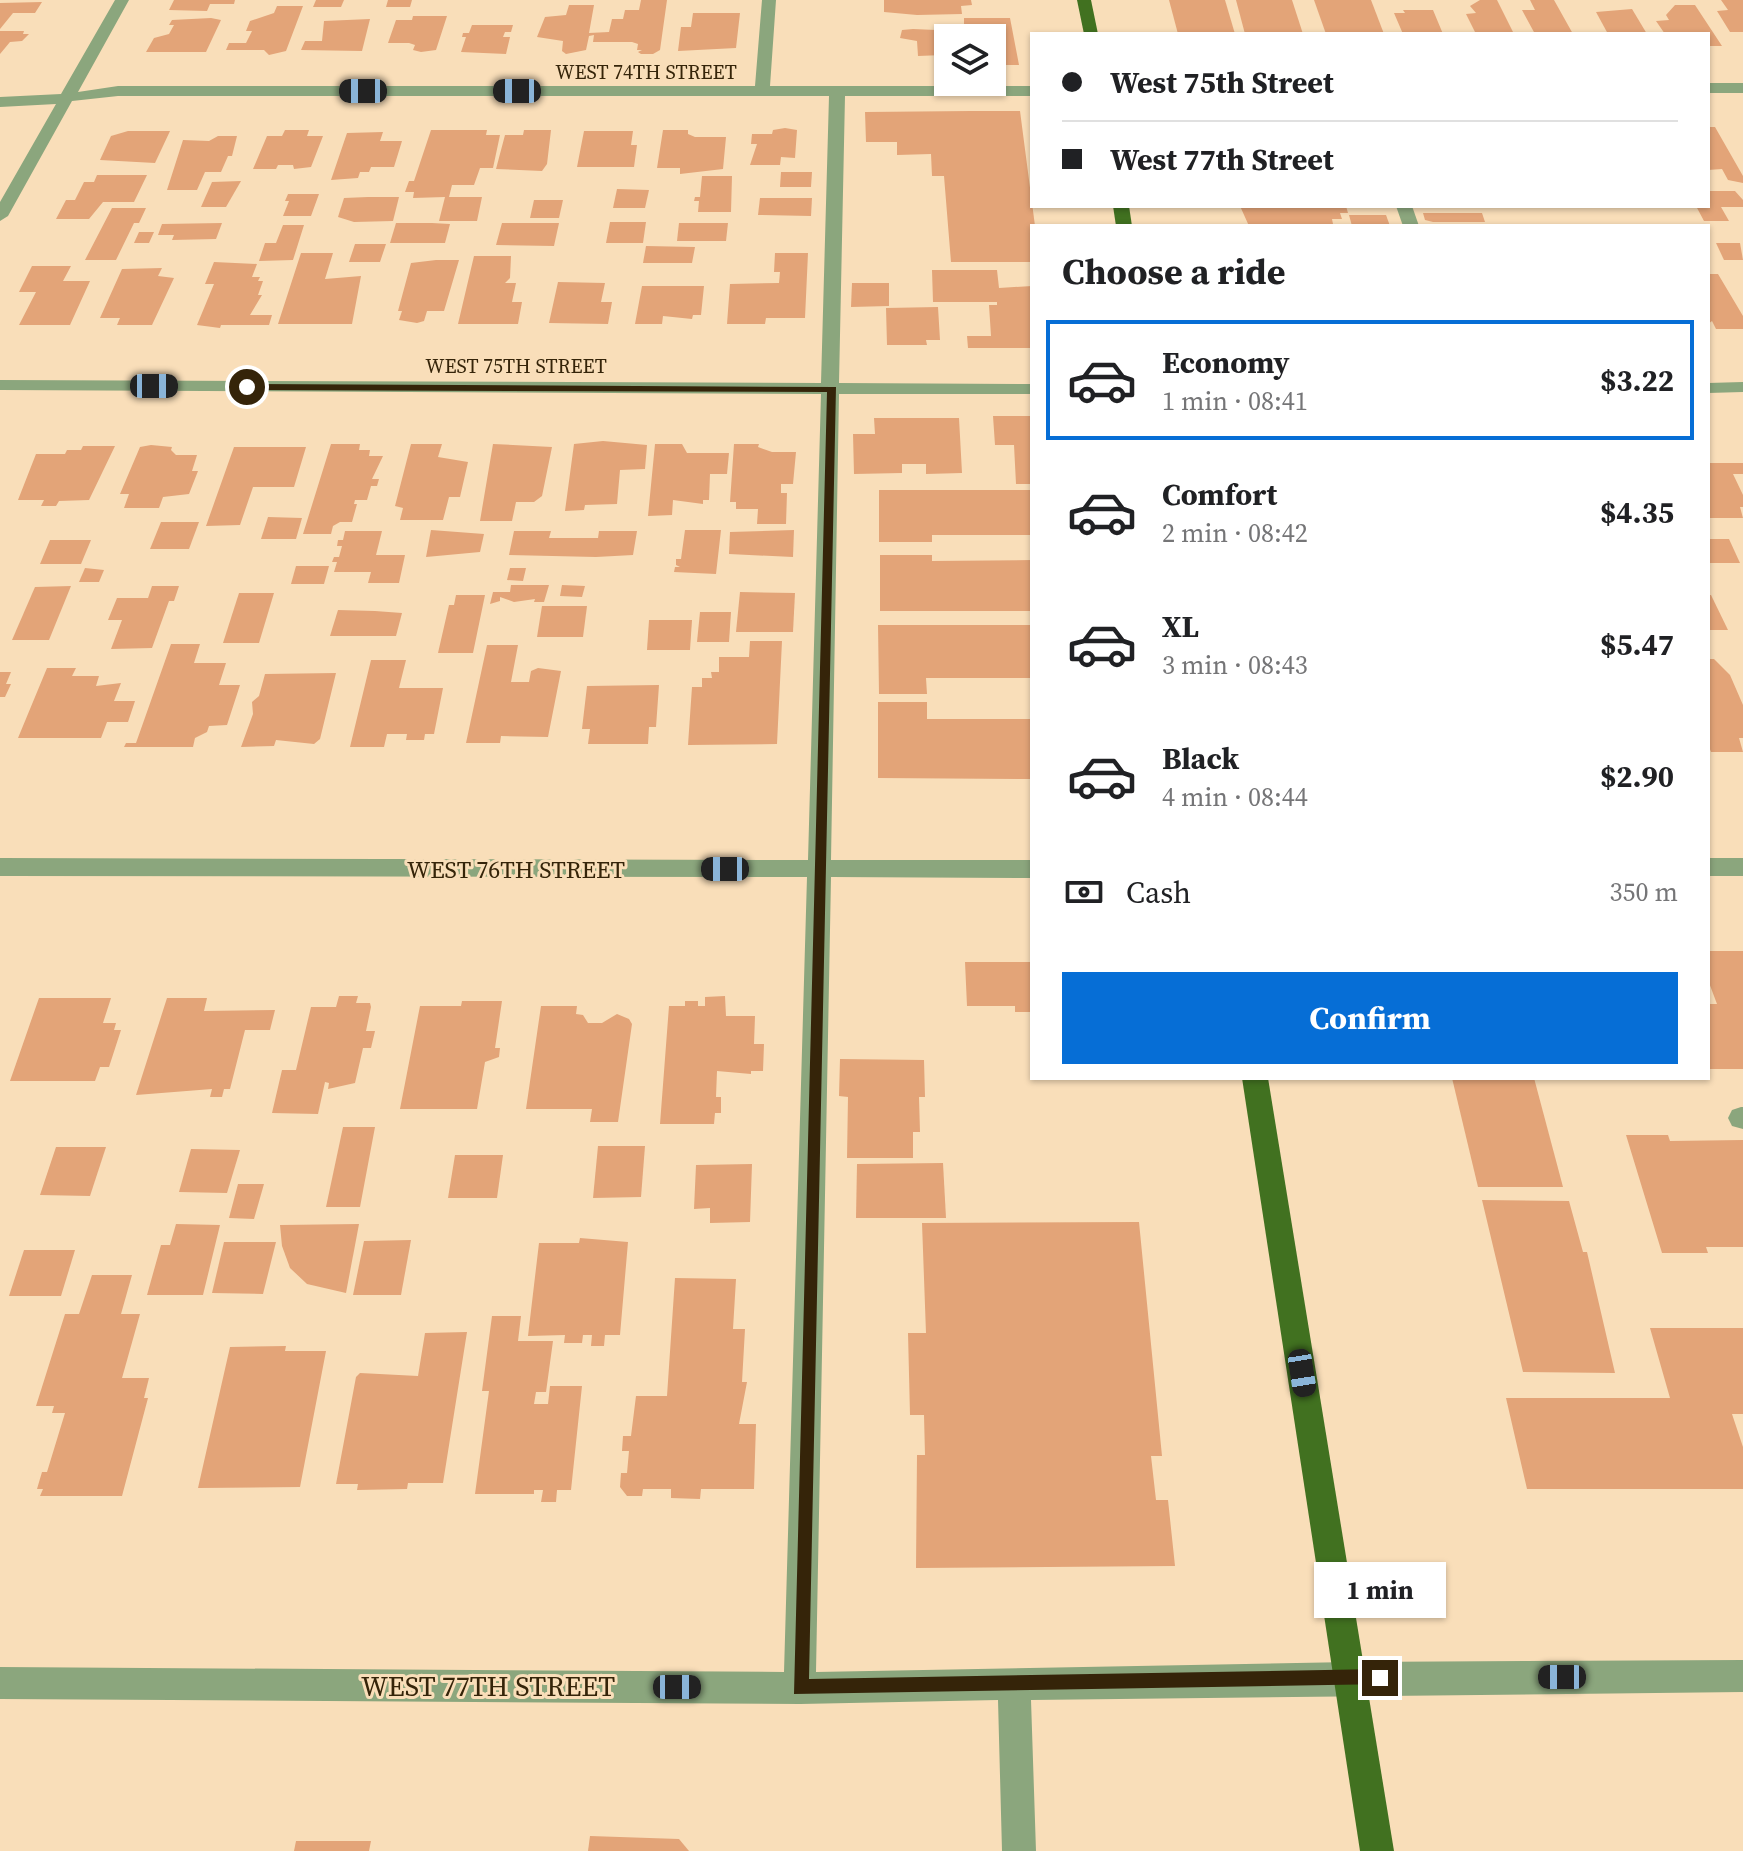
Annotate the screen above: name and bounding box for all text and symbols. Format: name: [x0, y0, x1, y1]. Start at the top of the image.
map controls: [934, 24, 1006, 96]
button: layers: [934, 24, 1006, 96]
street label: WEST 74TH STREET: [555, 58, 737, 86]
text: West 75th Street: [1110, 62, 1334, 103]
car: [339, 79, 387, 103]
car: [493, 79, 541, 103]
text: West 77th Street: [1110, 139, 1334, 180]
text: Choose a ride: [1062, 247, 1285, 296]
text: Economy: [1162, 342, 1290, 383]
icon: car: [1066, 344, 1138, 416]
street label: WEST 75TH STREET: [425, 352, 607, 380]
text: $3.22: [1600, 360, 1674, 401]
route start: [229, 369, 265, 405]
car: [130, 374, 178, 398]
text: 1 min · 08:41: [1162, 383, 1308, 419]
text: Comfort: [1162, 474, 1277, 515]
icon: car: [1066, 476, 1138, 548]
text: $4.35: [1600, 492, 1674, 533]
text: 2 min · 08:42: [1162, 515, 1308, 551]
text: XL: [1162, 606, 1199, 647]
icon: car: [1066, 608, 1138, 680]
text: $5.47: [1600, 624, 1674, 665]
text: 3 min · 08:43: [1162, 647, 1308, 683]
text: Black: [1162, 738, 1239, 779]
icon: car: [1066, 740, 1138, 812]
text: $2.90: [1600, 756, 1674, 797]
text: 4 min · 08:44: [1162, 779, 1308, 815]
street label: WEST 76TH STREET: [407, 853, 625, 886]
car: [701, 857, 749, 881]
icon: cash: [1062, 870, 1106, 914]
text: Cash: [1126, 872, 1191, 913]
text: 350 m: [1610, 874, 1678, 910]
button: Confirm: [1062, 972, 1678, 1064]
car: [1286, 1347, 1318, 1399]
callout: 1 min: [1314, 1562, 1446, 1618]
text: 1 min: [1346, 1572, 1414, 1608]
route end: [1362, 1660, 1398, 1696]
car: [1538, 1665, 1586, 1689]
street label: WEST 77TH STREET: [361, 1667, 615, 1705]
car: [653, 1675, 701, 1699]

